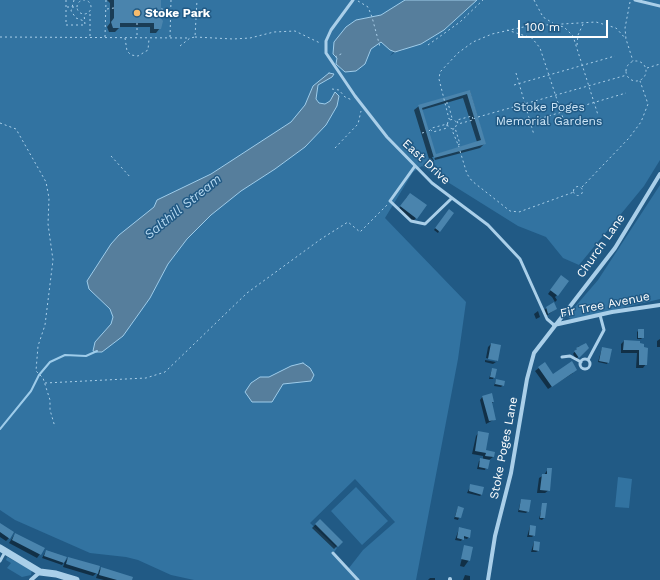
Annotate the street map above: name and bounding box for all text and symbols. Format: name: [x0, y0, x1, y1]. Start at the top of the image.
place label: Stoke Park: [145, 6, 210, 20]
marker: Stoke Park: [132, 8, 142, 18]
scale bar: [520, 12, 610, 38]
text: 100 m: [525, 20, 560, 34]
park label: Stoke Poges Memorial Gardens: [496, 100, 602, 128]
street label: East Drive: [399, 136, 453, 188]
water label: Salthill Stream: [141, 171, 225, 243]
street label: Church Lane: [574, 211, 628, 281]
street label: Fir Tree Avenue: [559, 289, 651, 321]
street label: Stoke Poges Lane: [487, 396, 521, 500]

